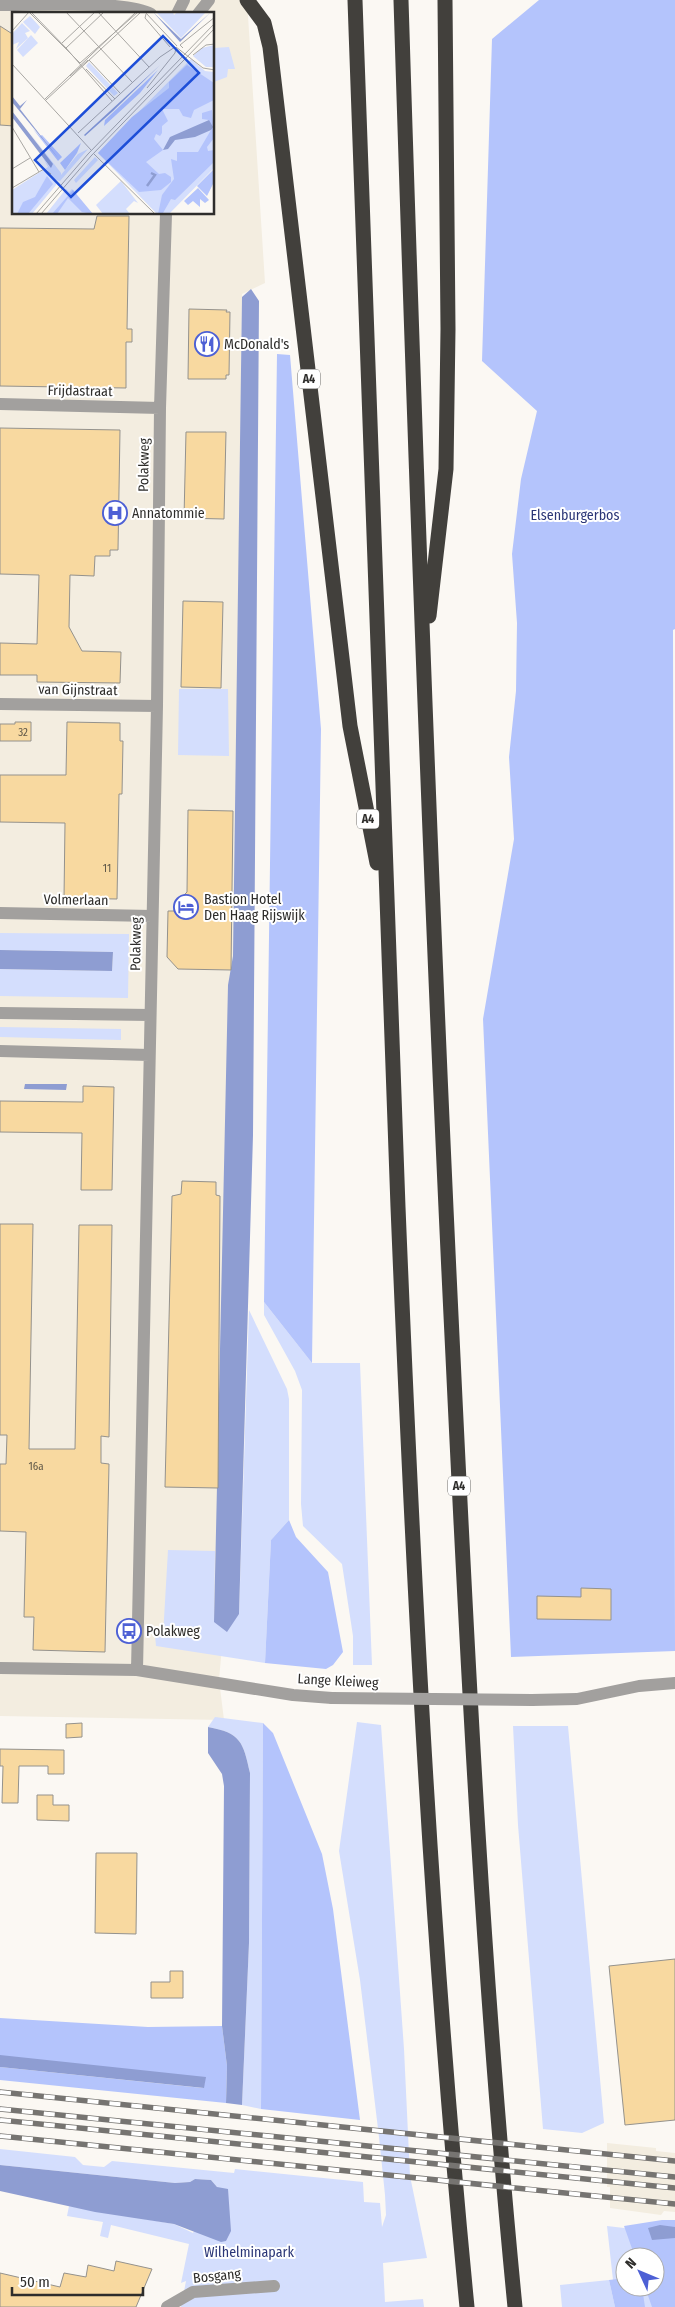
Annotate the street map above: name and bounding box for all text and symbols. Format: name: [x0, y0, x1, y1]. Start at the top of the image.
inset map: [12, 12, 215, 215]
restaurant icon: McDonald's: [194, 331, 220, 357]
place label: McDonald's: [224, 336, 289, 353]
road number: A4: [298, 369, 320, 388]
street label: Frijdastraat: [47, 382, 113, 400]
street label: Polakweg: [135, 437, 153, 492]
hospital icon: Annatommie: [102, 500, 128, 526]
place label: Annatommie: [132, 505, 205, 522]
park label: Elsenburgerbos: [531, 507, 619, 524]
street label: van Gijnstraat: [38, 681, 118, 699]
house number: 32: [18, 726, 28, 739]
road number: A4: [357, 810, 379, 829]
house number: 11: [103, 862, 111, 875]
street label: Volmerlaan: [43, 891, 109, 909]
place label: Bastion Hotel Den Haag Rijswijk: [204, 891, 305, 924]
hotel icon: Bastion Hotel Den Haag Rijswijk: [173, 894, 199, 920]
street label: Polakweg: [127, 916, 145, 971]
house number: 16a: [28, 1460, 44, 1473]
road number: A4: [448, 1476, 470, 1495]
bus stop icon: Polakweg: [116, 1618, 142, 1644]
place label: Polakweg: [146, 1623, 200, 1640]
street label: Lange Kleiweg: [297, 1670, 379, 1692]
park label: Wilhelminapark: [204, 2244, 294, 2261]
north arrow: [615, 2247, 665, 2297]
text: N: [622, 2254, 640, 2272]
scale bar: [12, 2264, 144, 2296]
street label: Bosgang: [192, 2265, 242, 2287]
text: 50 m: [20, 2273, 50, 2291]

